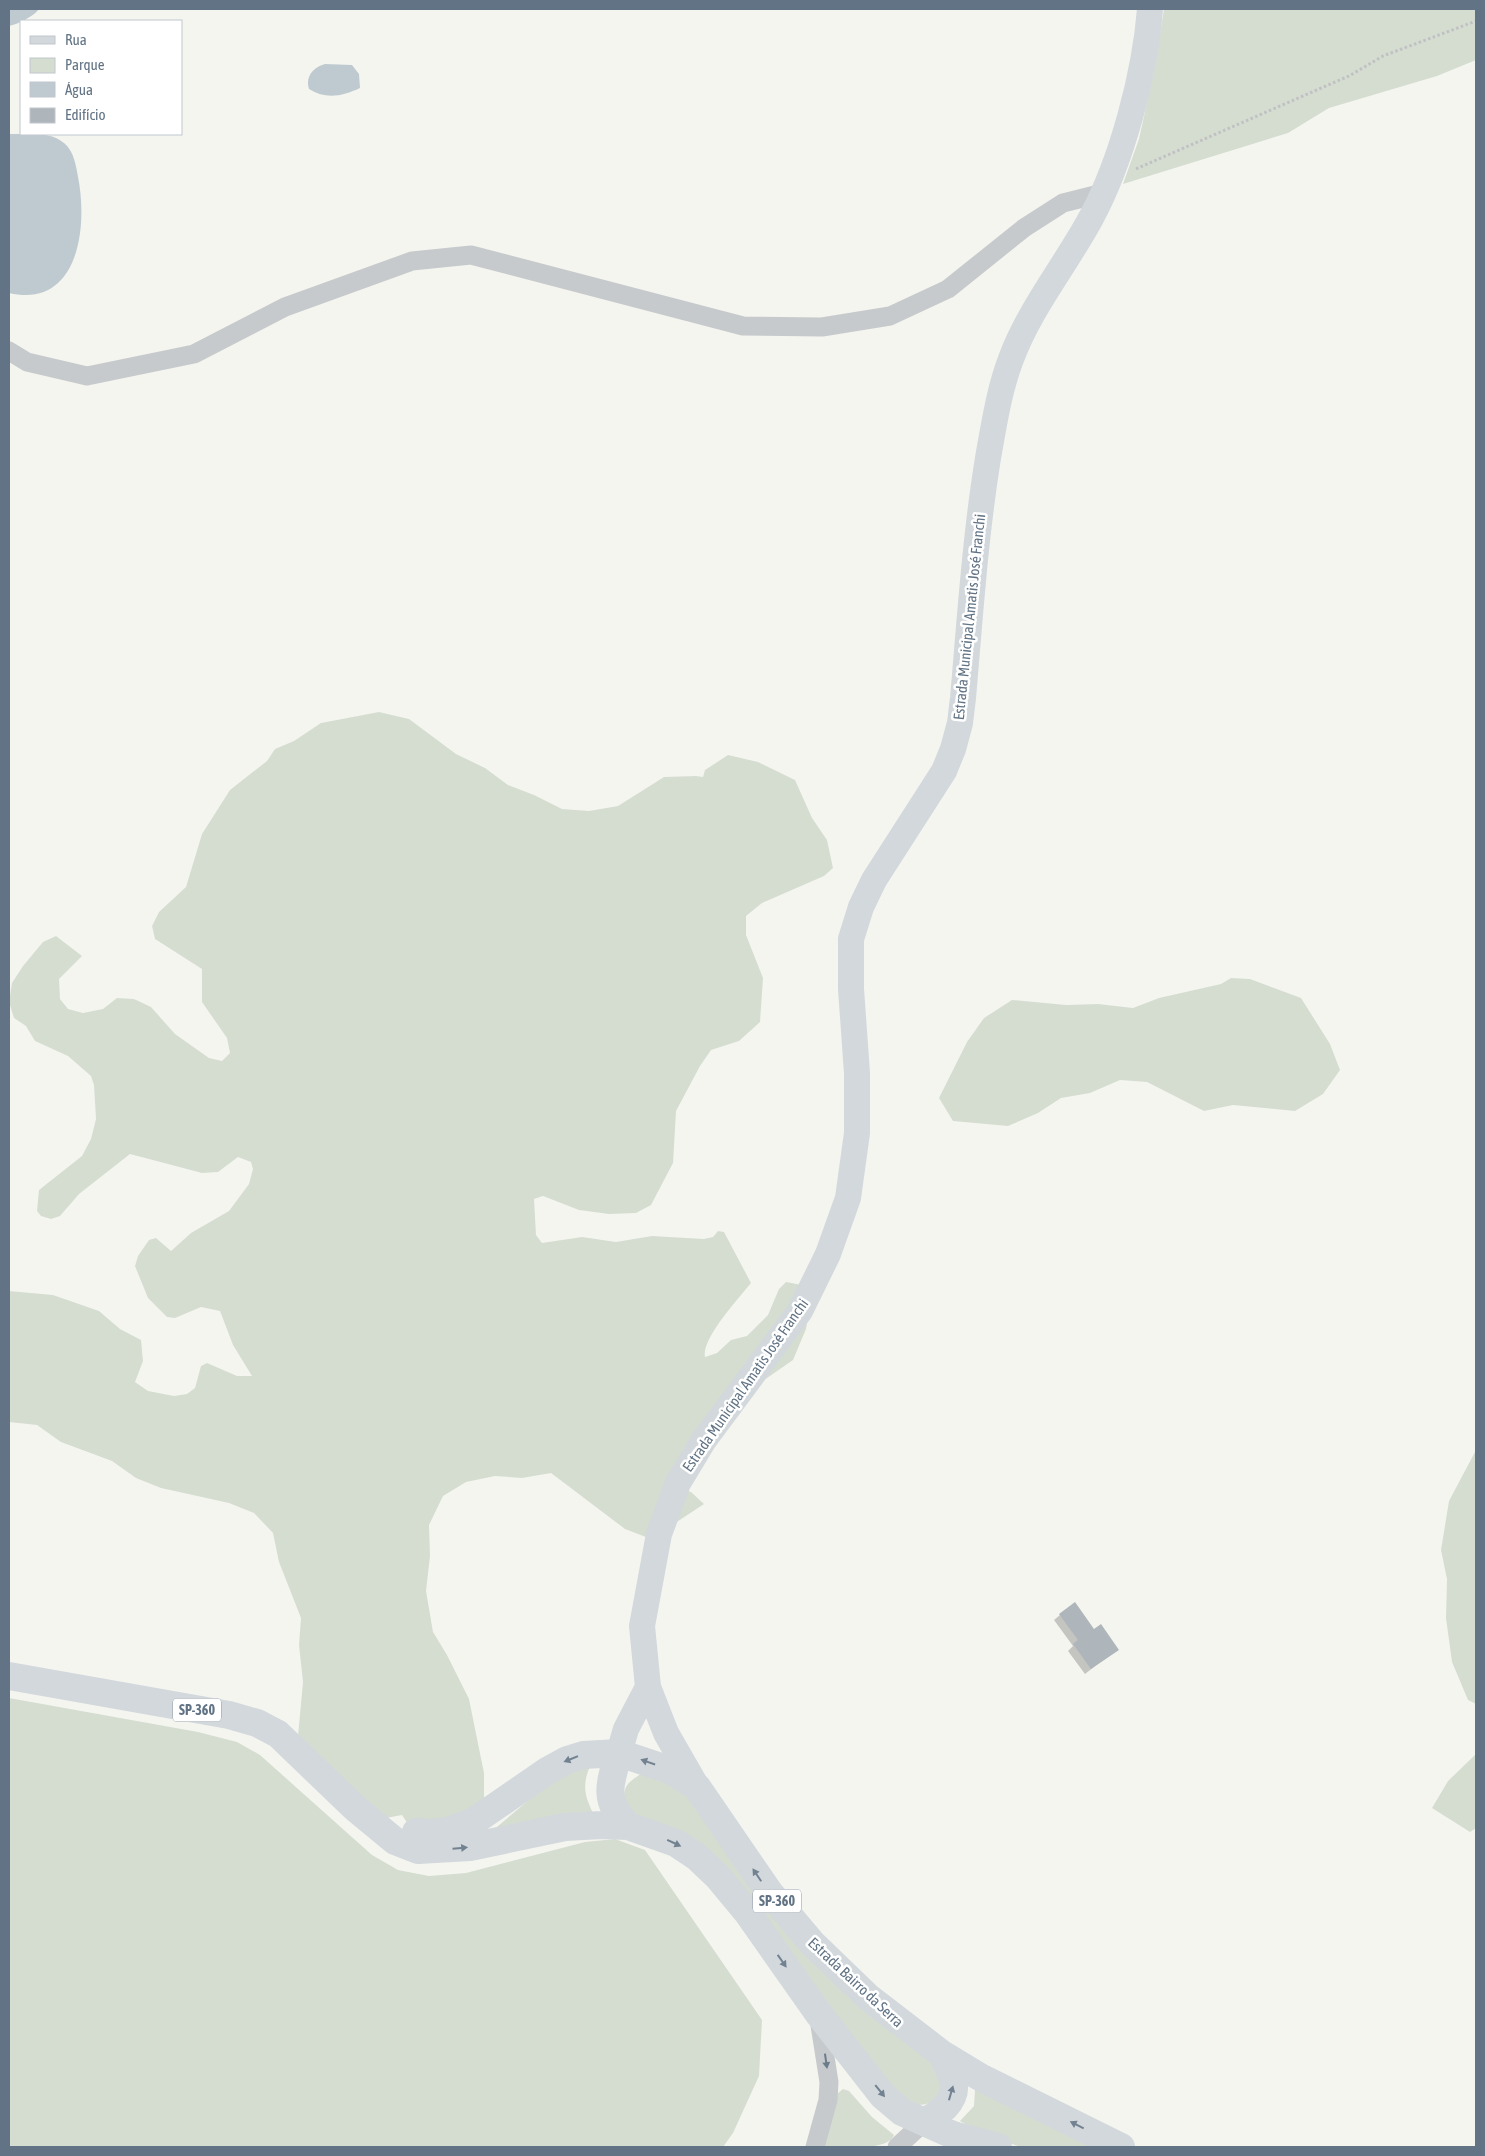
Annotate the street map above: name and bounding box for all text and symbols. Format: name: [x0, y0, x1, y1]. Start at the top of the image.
legend: [20, 20, 182, 135]
text: Rua: [65, 31, 87, 48]
text: Parque: [65, 56, 105, 73]
text: Água: [65, 81, 93, 98]
text: Edifício: [65, 106, 106, 123]
street label: Estrada Municipal Amatis José Franchi: [950, 513, 988, 721]
street label: Estrada Municipal Amatis José Franchi: [679, 1295, 811, 1475]
road number: SP-360: [173, 1698, 221, 1722]
one-way arrow: [564, 1756, 578, 1764]
one-way arrow: [640, 1757, 655, 1765]
one-way arrow: [667, 1839, 681, 1847]
one-way arrow: [452, 1844, 468, 1852]
one-way arrow: [752, 1868, 762, 1882]
road number: SP-360: [753, 1890, 801, 1912]
street label: Estrada Bairro da Serra: [805, 1934, 907, 2030]
one-way arrow: [777, 1955, 787, 1968]
one-way arrow: [823, 2053, 831, 2069]
one-way arrow: [875, 2084, 886, 2097]
one-way arrow: [947, 2086, 955, 2101]
one-way arrow: [1070, 2121, 1084, 2129]

